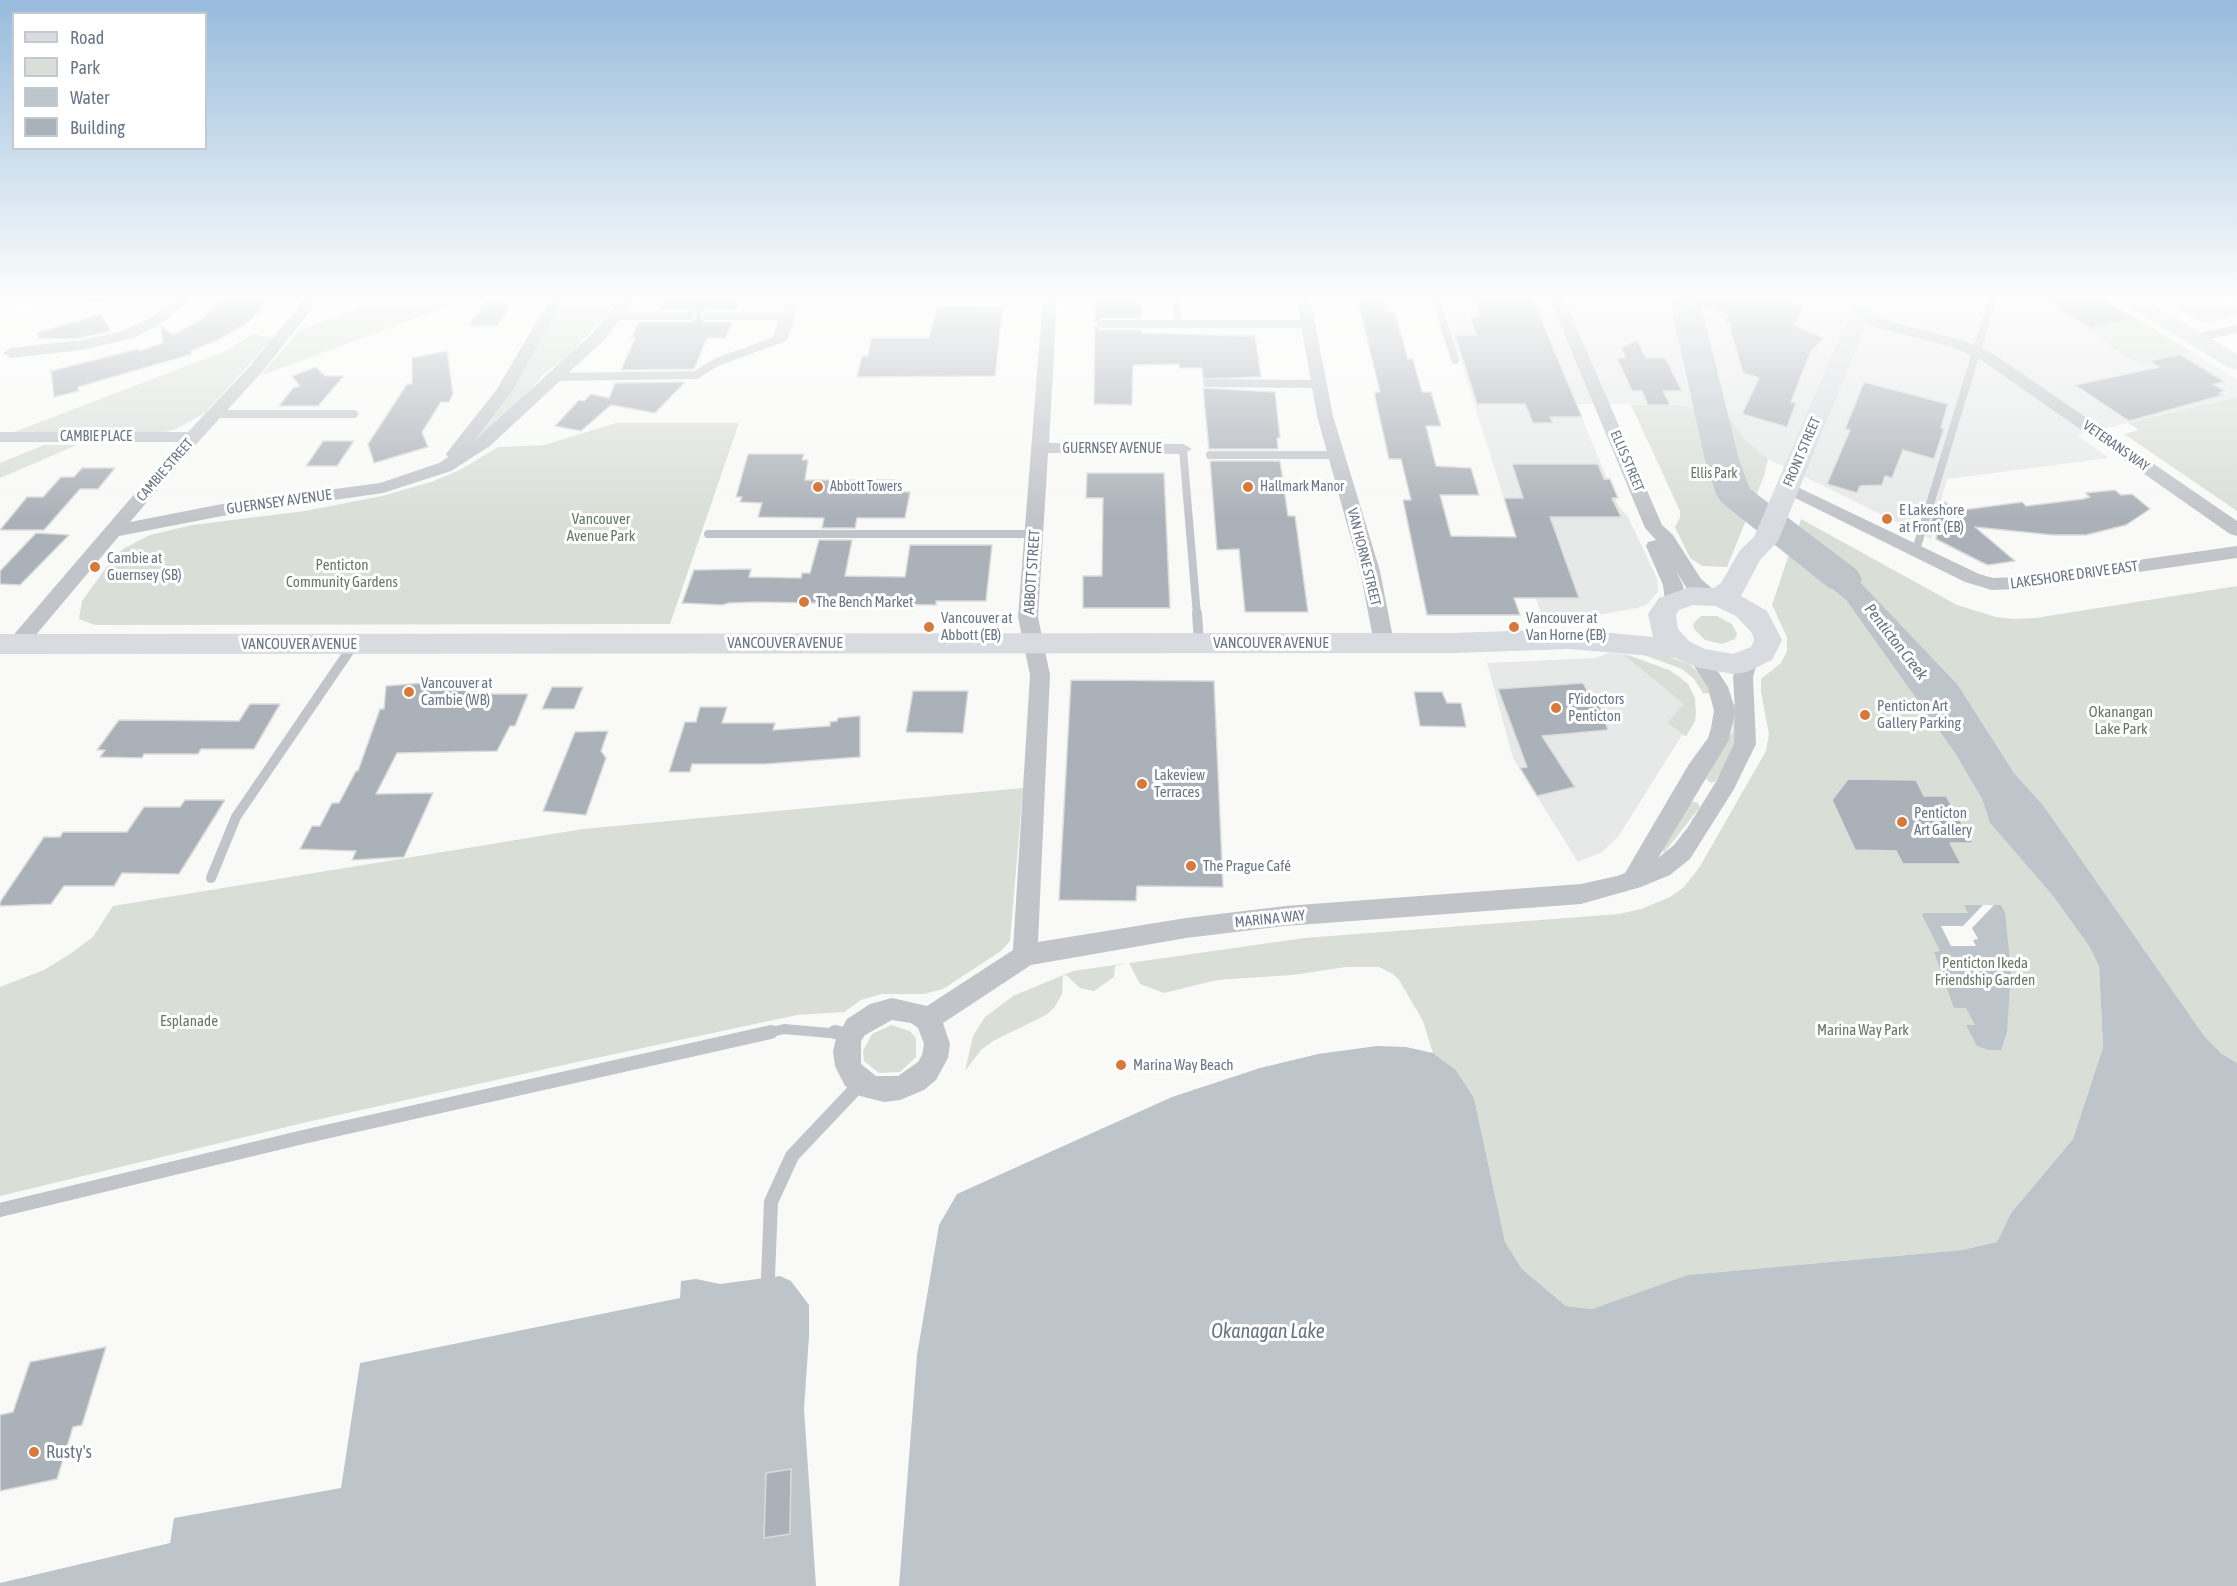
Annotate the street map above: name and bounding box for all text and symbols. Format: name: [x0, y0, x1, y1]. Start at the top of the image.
legend: [12, 12, 207, 150]
text: Road: [70, 27, 104, 48]
text: Park: [70, 57, 100, 78]
text: Water: [70, 87, 109, 108]
text: Building: [70, 117, 125, 138]
street label: FRONT STREET: [1780, 415, 1824, 489]
street label: VETERANS WAY: [2080, 417, 2152, 475]
street label: ELLIS STREET: [1607, 428, 1647, 494]
street label: CAMBIE PLACE: [60, 429, 132, 445]
street label: CAMBIE STREET: [133, 435, 197, 505]
street label: GUERNSEY AVENUE: [1063, 441, 1161, 457]
park label: Ellis Park: [1691, 466, 1737, 482]
place label: Abbott Towers: [830, 479, 902, 495]
place label: Hallmark Manor: [1260, 479, 1344, 495]
marker: Abbott Towers: [811, 480, 825, 494]
marker: Hallmark Manor: [1241, 480, 1255, 494]
street label: GUERNSEY AVENUE: [225, 486, 333, 518]
place label: E Lakeshore at Front (EB): [1899, 501, 1964, 536]
street label: VAN HORNE STREET: [1344, 506, 1384, 608]
park label: Vancouver Avenue Park: [567, 510, 635, 545]
marker: E Lakeshore at Front (EB): [1880, 512, 1894, 526]
street label: ABBOTT STREET: [1020, 529, 1044, 615]
place label: Cambie at Guernsey (SB): [107, 549, 182, 584]
park label: Penticton Community Gardens: [286, 556, 398, 591]
street label: LAKESHORE DRIVE EAST: [2009, 557, 2139, 593]
marker: Cambie at Guernsey (SB): [88, 560, 102, 574]
place label: The Bench Market: [816, 593, 913, 611]
marker: The Bench Market: [797, 595, 811, 609]
water label: Penticton Creek: [1860, 600, 1932, 684]
place label: Vancouver at Abbott (EB): [941, 609, 1013, 644]
place label: Vancouver at Van Horne (EB): [1526, 609, 1606, 644]
marker: Vancouver at Abbott (EB): [922, 620, 936, 634]
marker: Vancouver at Van Horne (EB): [1507, 620, 1521, 634]
street label: VANCOUVER AVENUE: [727, 634, 843, 652]
street label: VANCOUVER AVENUE: [1213, 634, 1329, 652]
street label: VANCOUVER AVENUE: [241, 635, 357, 653]
place label: Vancouver at Cambie (WB): [421, 674, 493, 709]
marker: Vancouver at Cambie (WB): [402, 685, 416, 699]
place label: FYidoctors Penticton: [1568, 690, 1624, 725]
place label: Penticton Art Gallery Parking: [1877, 697, 1961, 732]
marker: FYidoctors Penticton: [1549, 701, 1563, 715]
park label: Okanangan Lake Park: [2089, 703, 2153, 738]
marker: Penticton Art Gallery Parking: [1858, 708, 1872, 722]
place label: Lakeview Terraces: [1154, 766, 1205, 801]
marker: Lakeview Terraces: [1135, 777, 1149, 791]
place label: Penticton Art Gallery: [1914, 804, 1972, 839]
marker: Penticton Art Gallery: [1895, 815, 1909, 829]
place label: The Prague Café: [1203, 857, 1291, 875]
marker: The Prague Café: [1184, 859, 1198, 873]
street label: MARINA WAY: [1234, 906, 1306, 932]
park label: Penticton Ikeda Friendship Garden: [1935, 954, 2035, 989]
park label: Esplanade: [160, 1012, 218, 1030]
park label: Marina Way Park: [1817, 1021, 1909, 1039]
place label: Marina Way Beach: [1133, 1056, 1234, 1074]
marker: Marina Way Beach: [1114, 1058, 1128, 1072]
water label: Okanagan Lake: [1211, 1320, 1325, 1344]
place label: Rusty's: [46, 1441, 92, 1463]
marker: Rusty's: [27, 1445, 41, 1459]

